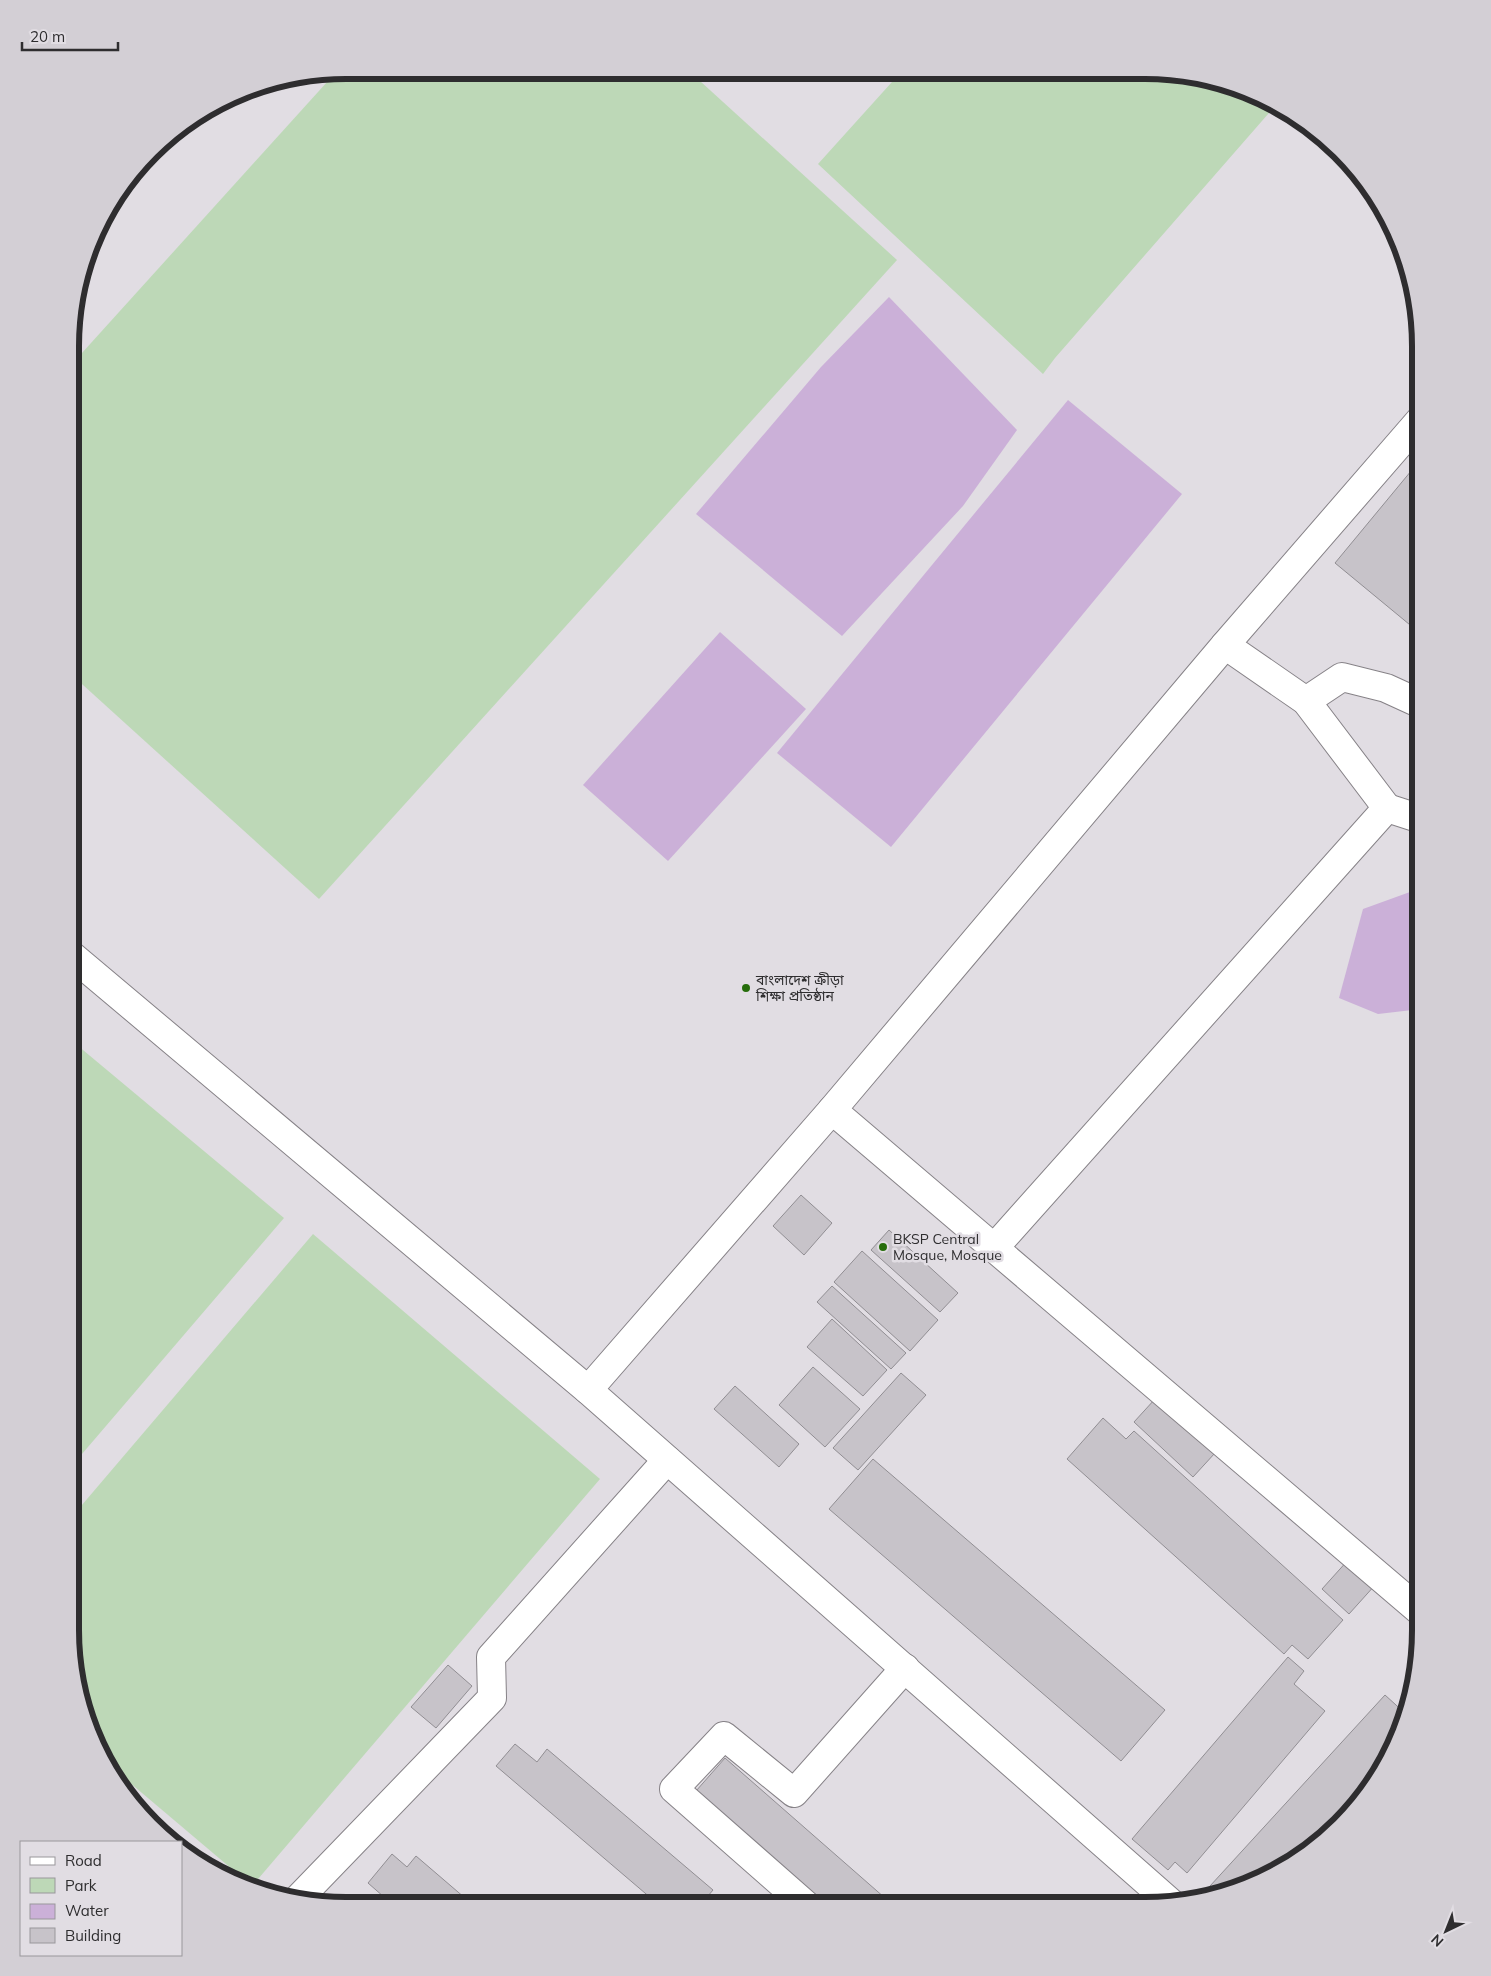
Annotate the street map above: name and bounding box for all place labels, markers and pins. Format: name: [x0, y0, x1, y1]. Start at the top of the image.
place label: বাংলাদেশ ক্রীড়া শিক্ষা প্রতিষ্ঠান: [755, 971, 844, 1005]
marker: বাংলাদেশ ক্রীড়া শিক্ষা প্রতিষ্ঠান: [740, 982, 752, 994]
place label: BKSP Central Mosque, Mosque: [893, 1230, 1002, 1264]
marker: BKSP Central Mosque, Mosque: [877, 1241, 889, 1253]

